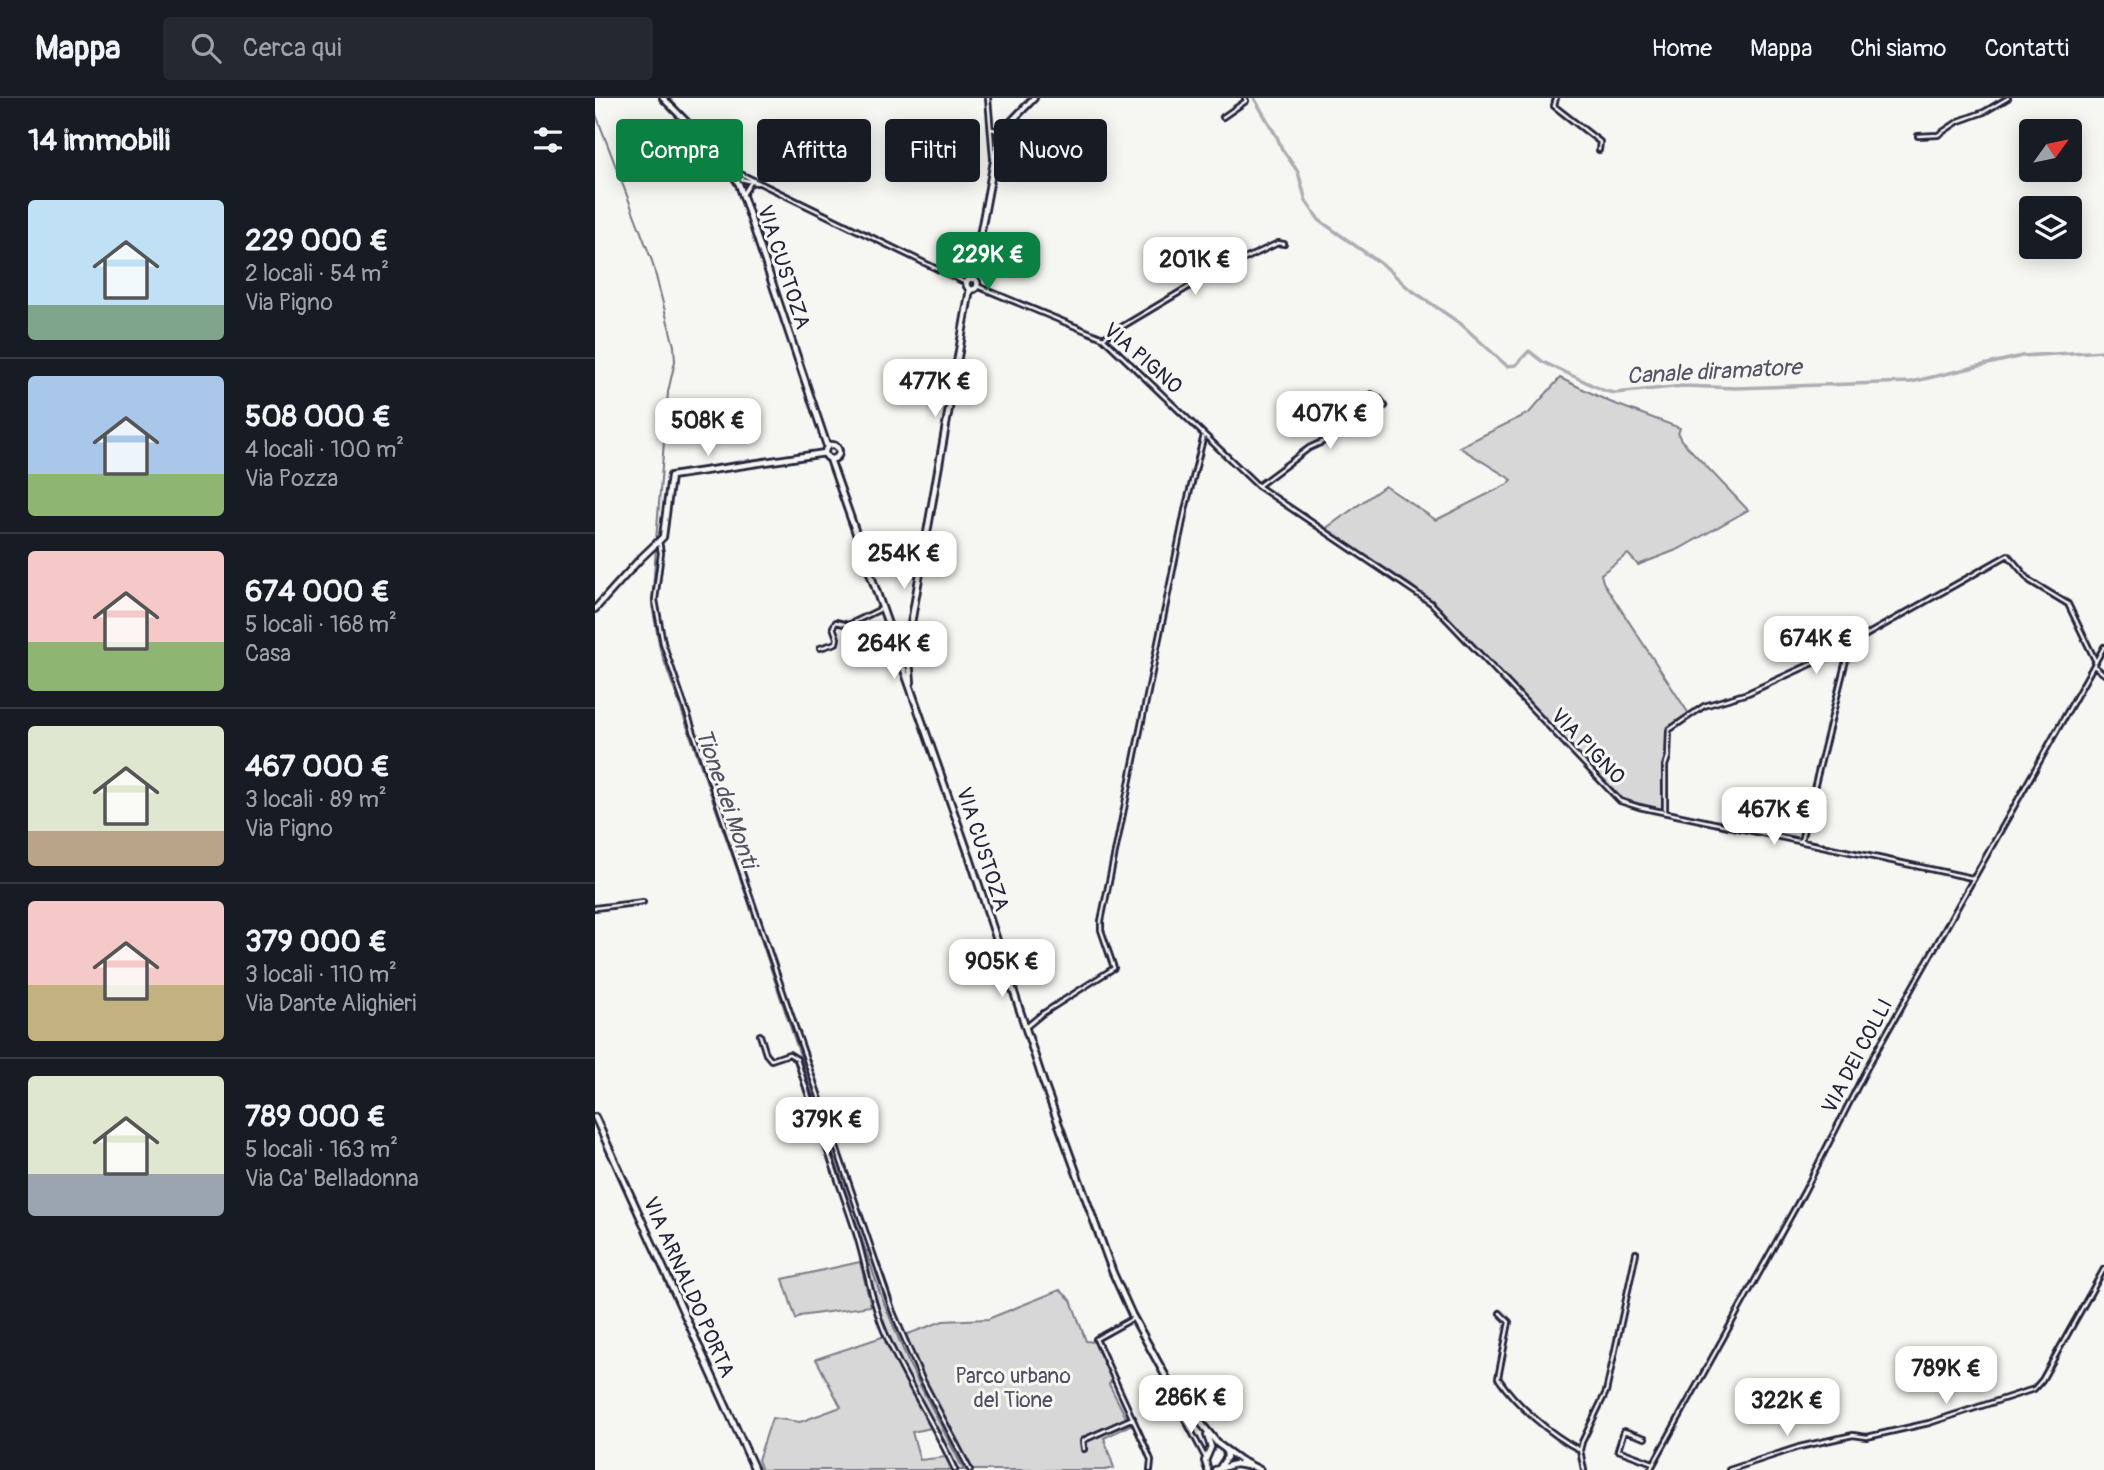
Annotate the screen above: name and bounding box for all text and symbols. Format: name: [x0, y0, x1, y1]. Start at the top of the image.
search box: [163, 17, 653, 80]
text: Mappa: [35, 28, 121, 69]
icon: search: [187, 29, 225, 67]
text: Cerca qui: [243, 32, 342, 64]
text: Home: [1652, 34, 1712, 63]
text: Mappa: [1750, 34, 1812, 63]
text: Chi siamo: [1850, 34, 1946, 63]
text: Contatti: [1984, 34, 2069, 63]
chip: Compra: [616, 119, 743, 182]
chip: Affitta: [757, 119, 871, 182]
chip: Filtri: [885, 119, 980, 182]
chip: Nuovo: [994, 119, 1107, 182]
north arrow: [2019, 119, 2083, 182]
map controls: [2019, 119, 2082, 259]
icon: filters: [529, 121, 567, 159]
text: 14 immobili: [28, 122, 170, 159]
button: layers: [2019, 196, 2082, 259]
street label: VIA CUSTOZA: [751, 202, 816, 333]
text: 229 000 €: [245, 222, 388, 259]
icon: home: [84, 228, 168, 312]
pin: 229K €: [931, 232, 1045, 292]
pin: 201K €: [1138, 238, 1252, 297]
text: 229K €: [952, 240, 1024, 269]
text: 201K €: [1159, 245, 1231, 274]
text: 2 locali · 54 m²: [245, 259, 389, 288]
text: Via Pigno: [245, 288, 333, 317]
street label: VIA PIGNO: [1098, 317, 1188, 400]
water label: Canale diramatore: [1626, 352, 1805, 391]
pin: 477K €: [878, 360, 992, 419]
text: 477K €: [899, 367, 971, 396]
pin: 407K €: [1273, 392, 1387, 451]
text: 508 000 €: [245, 398, 391, 435]
pin: 508K €: [651, 398, 765, 458]
text: 407K €: [1292, 399, 1368, 428]
icon: home: [84, 404, 168, 488]
text: 508K €: [671, 406, 745, 435]
text: 4 locali · 100 m²: [245, 435, 404, 464]
text: Via Pozza: [245, 464, 338, 493]
pin: 254K €: [847, 532, 961, 591]
text: 254K €: [868, 539, 940, 568]
text: 674 000 €: [245, 573, 390, 610]
icon: home: [84, 579, 168, 663]
text: 5 locali · 168 m²: [245, 610, 397, 639]
pin: 674K €: [1759, 616, 1873, 676]
pin: 264K €: [837, 622, 951, 681]
text: 674K €: [1780, 624, 1852, 653]
text: 264K €: [857, 629, 931, 658]
text: Casa: [245, 639, 291, 668]
street label: VIA PIGNO: [1545, 703, 1631, 790]
water label: Tione dei Monti: [689, 725, 765, 875]
text: 467 000 €: [245, 748, 390, 785]
icon: home: [84, 754, 168, 838]
street label: VIA CUSTOZA: [950, 784, 1015, 915]
text: 3 locali · 89 m²: [245, 785, 387, 814]
pin: 467K €: [1717, 788, 1831, 847]
text: 467K €: [1738, 795, 1810, 824]
text: Via Pigno: [245, 814, 333, 843]
text: 379 000 €: [245, 923, 387, 960]
icon: home: [84, 929, 168, 1013]
pin: 905K €: [945, 940, 1059, 999]
text: 905K €: [965, 947, 1039, 976]
text: 3 locali · 110 m²: [245, 960, 397, 989]
text: Via Dante Alighieri: [245, 989, 416, 1018]
street label: VIA DEI COLLI: [1816, 994, 1899, 1118]
text: 789 000 €: [245, 1098, 386, 1135]
pin: 379K €: [770, 1098, 884, 1157]
icon: home: [84, 1104, 168, 1188]
text: 379K €: [792, 1105, 862, 1134]
text: 5 locali · 163 m²: [245, 1135, 398, 1164]
text: Via Ca' Belladonna: [245, 1164, 419, 1193]
street label: VIA ARNALDO PORTA: [637, 1193, 741, 1382]
pin: 789K €: [1889, 1346, 2003, 1406]
text: 789K €: [1911, 1354, 1981, 1383]
park label: Parco urbano del Tione: [955, 1363, 1071, 1414]
pin: 286K €: [1134, 1376, 1248, 1435]
pin: 322K €: [1730, 1378, 1844, 1438]
text: 286K €: [1155, 1383, 1227, 1412]
text: 322K €: [1751, 1386, 1823, 1415]

